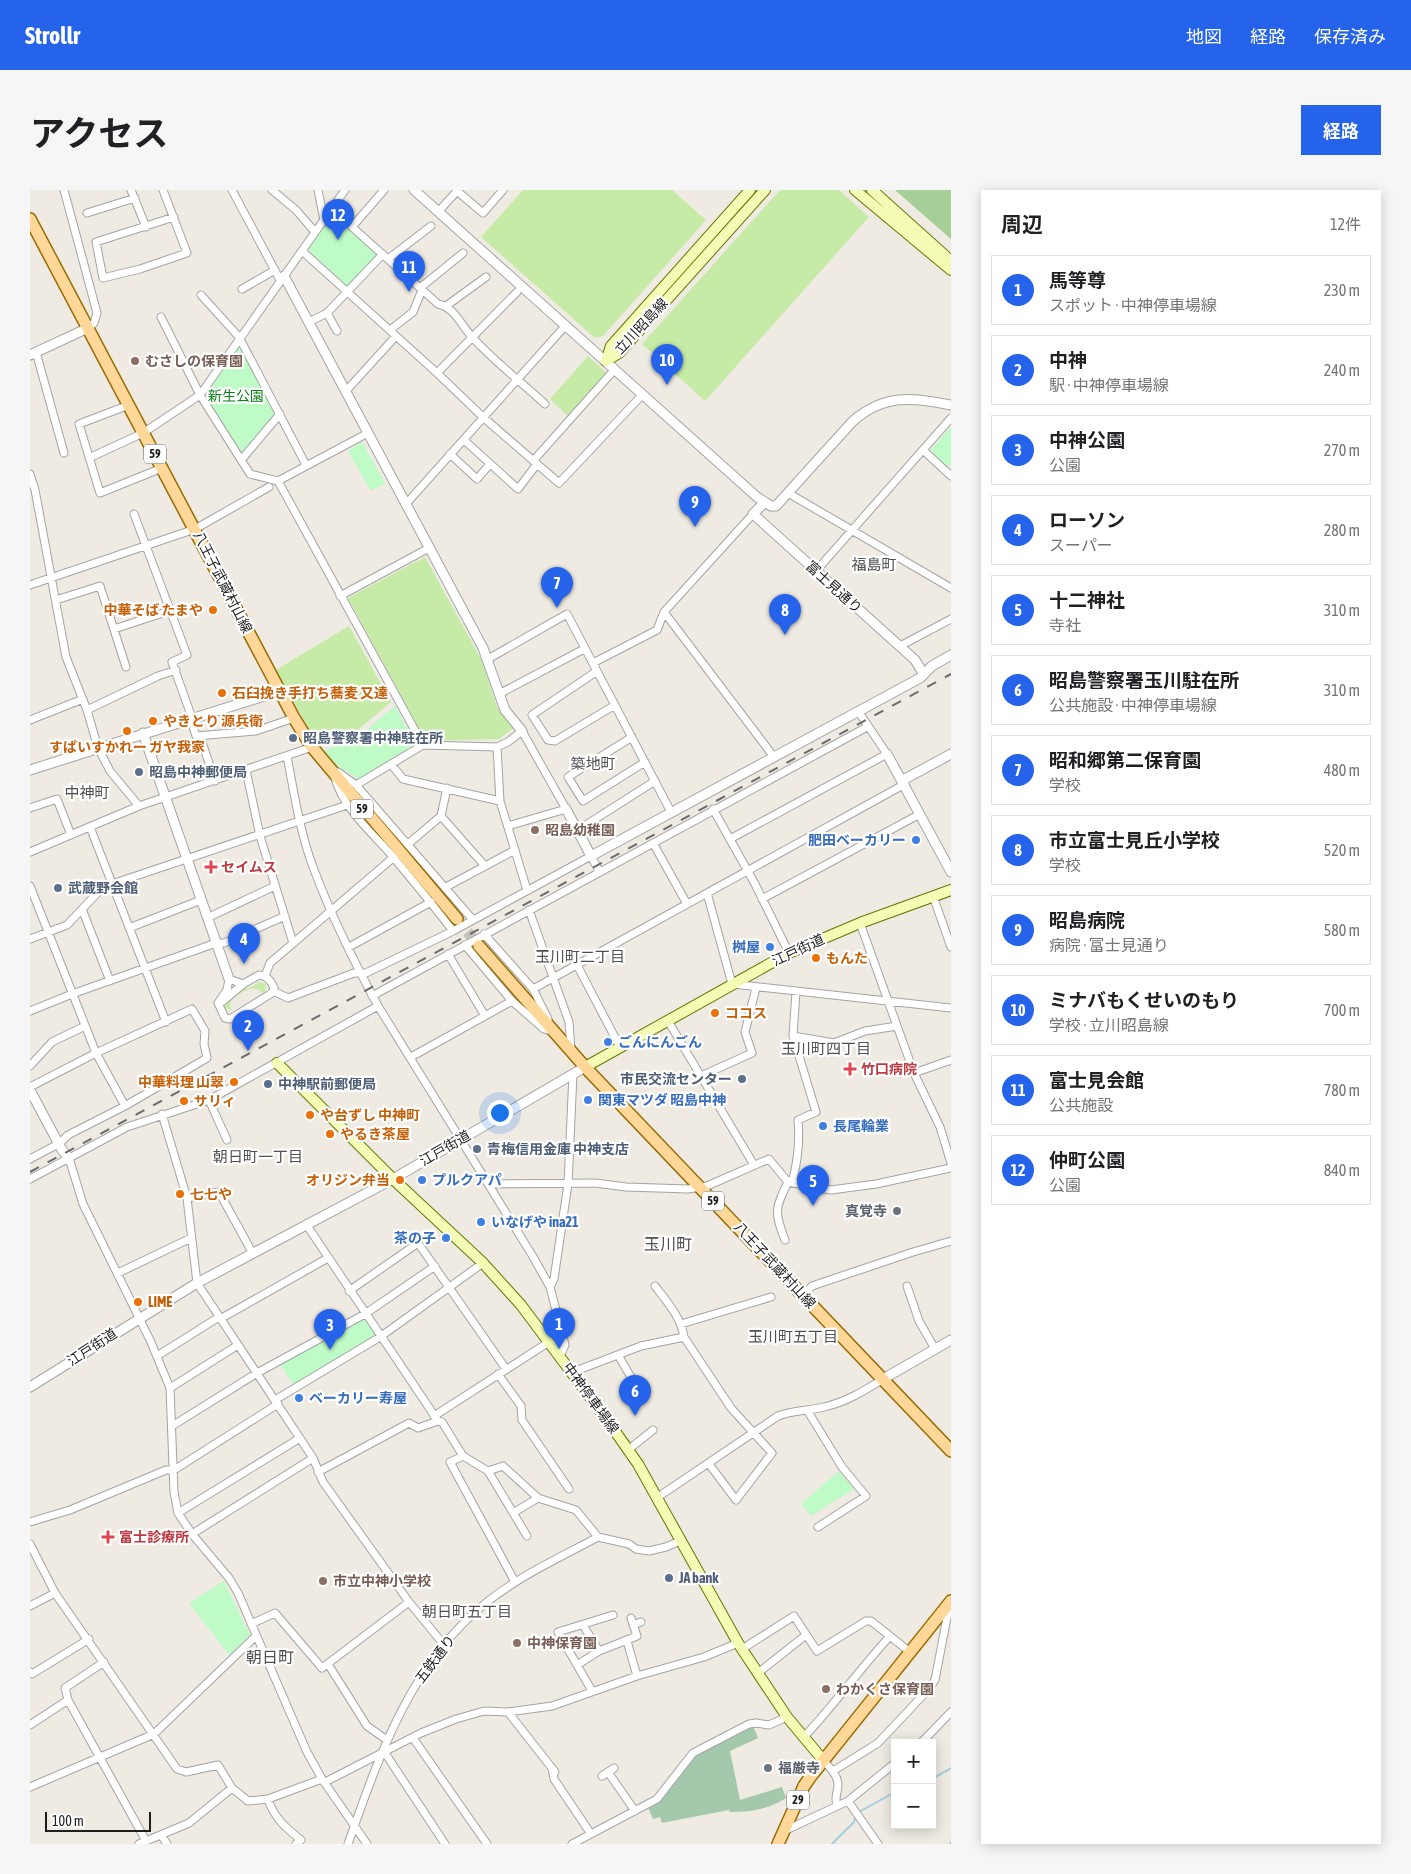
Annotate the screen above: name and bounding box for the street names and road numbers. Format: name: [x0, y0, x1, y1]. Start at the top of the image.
street label: 立川昭島線: [611, 295, 671, 357]
road number: 59: [144, 444, 166, 464]
street label: 八王子武蔵村山線: [190, 528, 256, 636]
street label: 富士見通り: [803, 558, 865, 616]
road number: 59: [351, 800, 373, 818]
street label: 江戸街道: [769, 931, 827, 969]
street label: 江戸街道: [417, 1127, 473, 1169]
road number: 59: [702, 1191, 724, 1210]
street label: 八王子武蔵村山線: [731, 1219, 819, 1311]
street label: 江戸街道: [64, 1325, 120, 1369]
street label: 中神停車場線: [560, 1359, 622, 1437]
street label: 五鉄通り: [412, 1632, 458, 1686]
road number: 29: [787, 1790, 809, 1810]

